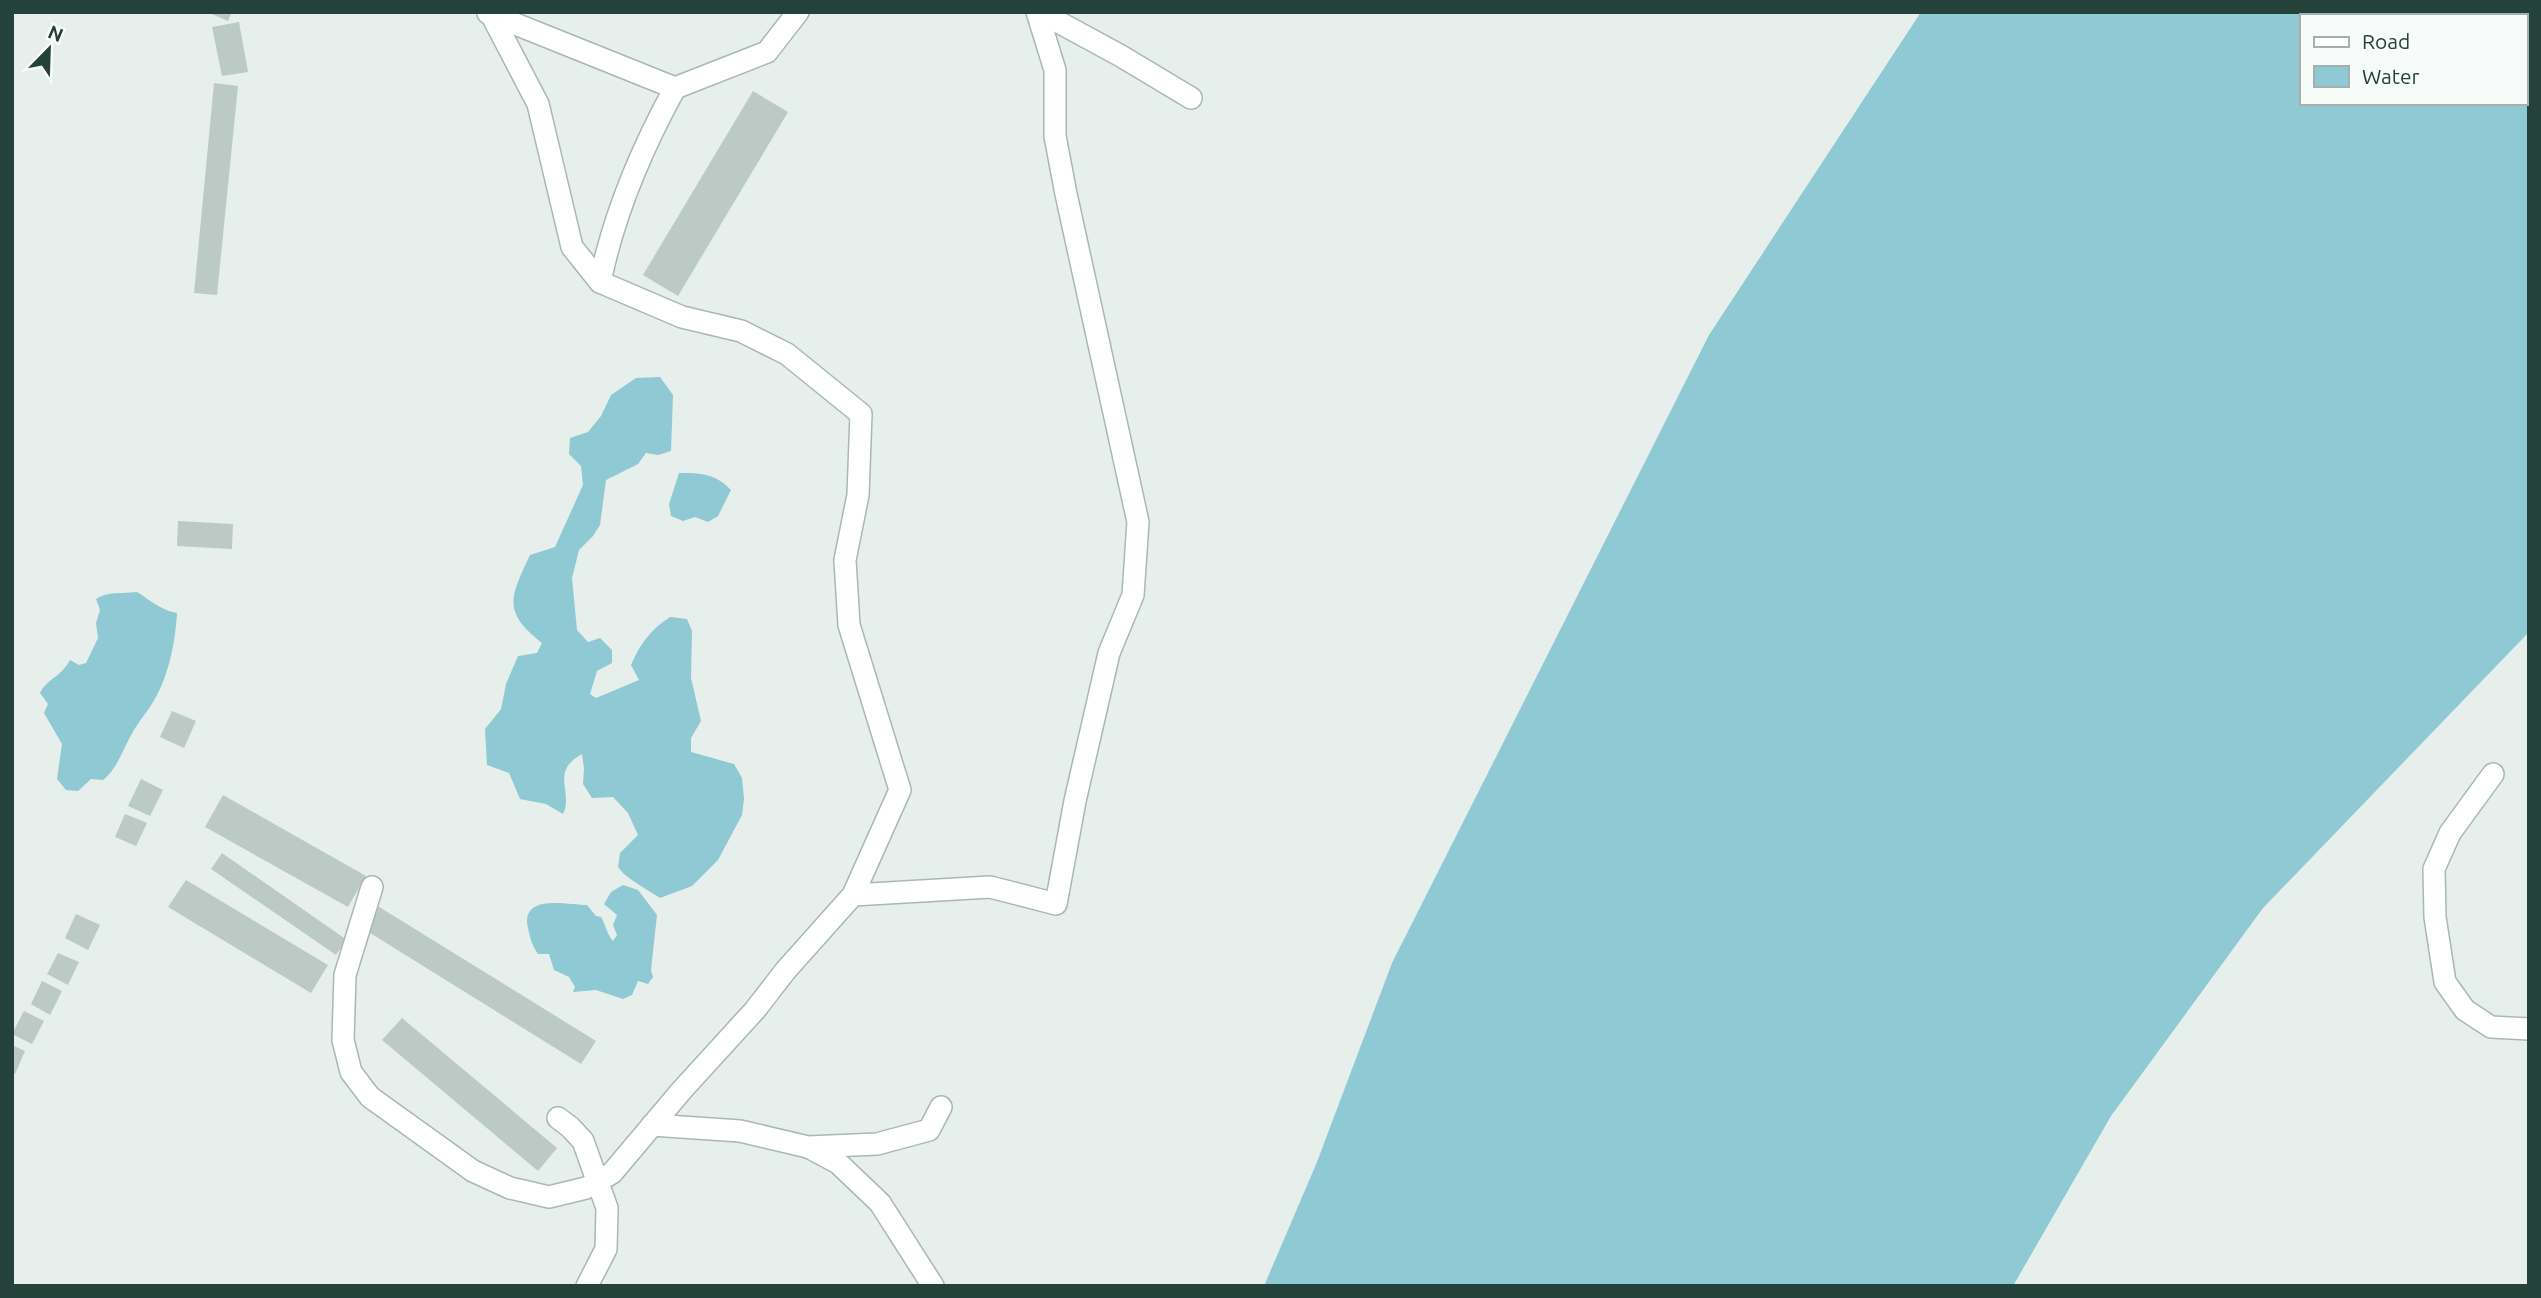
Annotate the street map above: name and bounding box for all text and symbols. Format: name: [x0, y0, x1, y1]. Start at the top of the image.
north arrow: [14, 14, 84, 84]
legend: [2300, 14, 2527, 105]
text: N: [45, 20, 66, 46]
text: Road: [2362, 29, 2410, 53]
text: Water: [2362, 64, 2420, 88]

